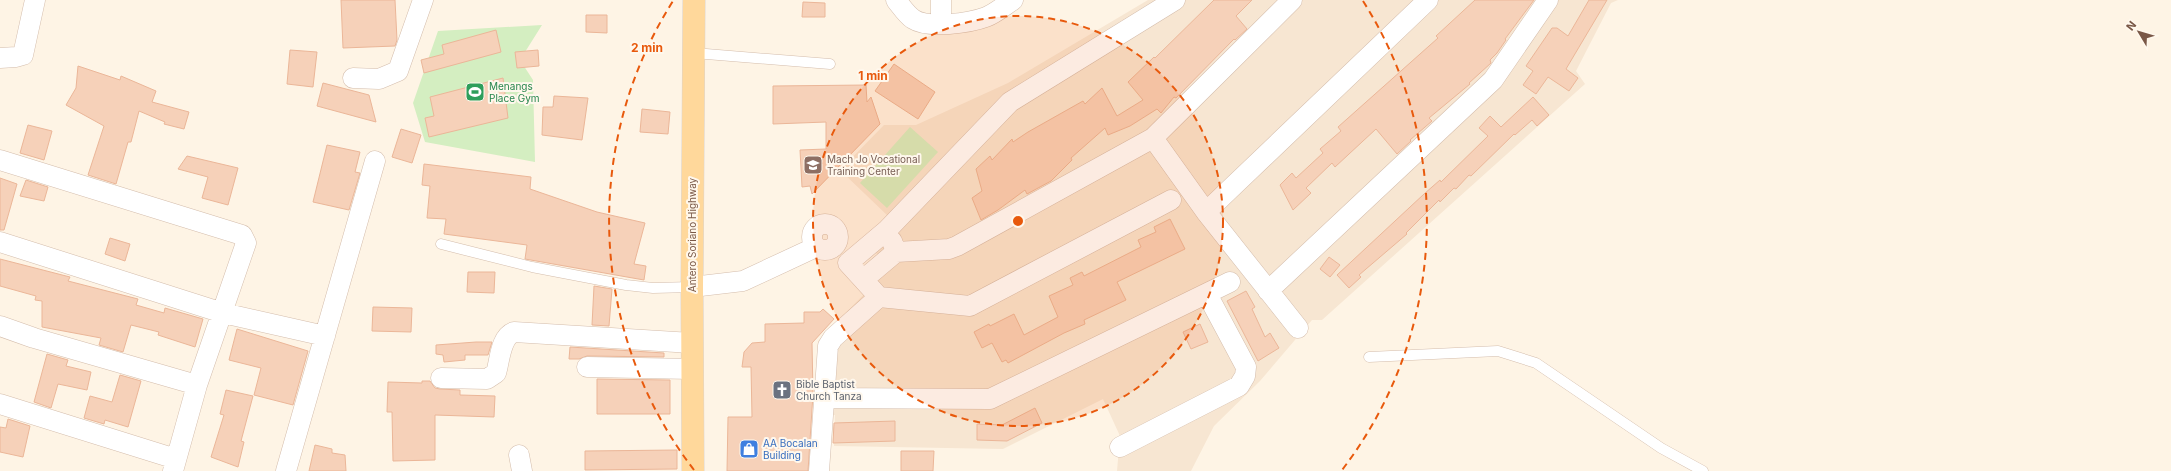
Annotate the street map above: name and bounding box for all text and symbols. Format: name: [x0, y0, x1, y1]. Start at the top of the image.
north arrow: [2119, 12, 2159, 52]
text: N: [2123, 18, 2139, 33]
text: 2 min: [631, 40, 663, 55]
text: 1 min: [858, 68, 888, 83]
place label: Menangs Place Gym: [489, 80, 540, 104]
sports icon: Menangs Place Gym: [464, 81, 486, 103]
place label: Mach Jo Vocational Training Center: [827, 153, 920, 177]
school or university icon: Mach Jo Vocational Training Center: [802, 154, 824, 176]
street label: Antero Soriano Highway: [686, 177, 698, 292]
centre of rings: [1011, 214, 1025, 228]
place label: Bible Baptist Church Tanza: [796, 378, 862, 402]
church icon: Bible Baptist Church Tanza: [771, 379, 793, 401]
place label: AA Bocalan Building: [763, 437, 818, 461]
shop icon: AA Bocalan Building: [738, 438, 760, 460]

